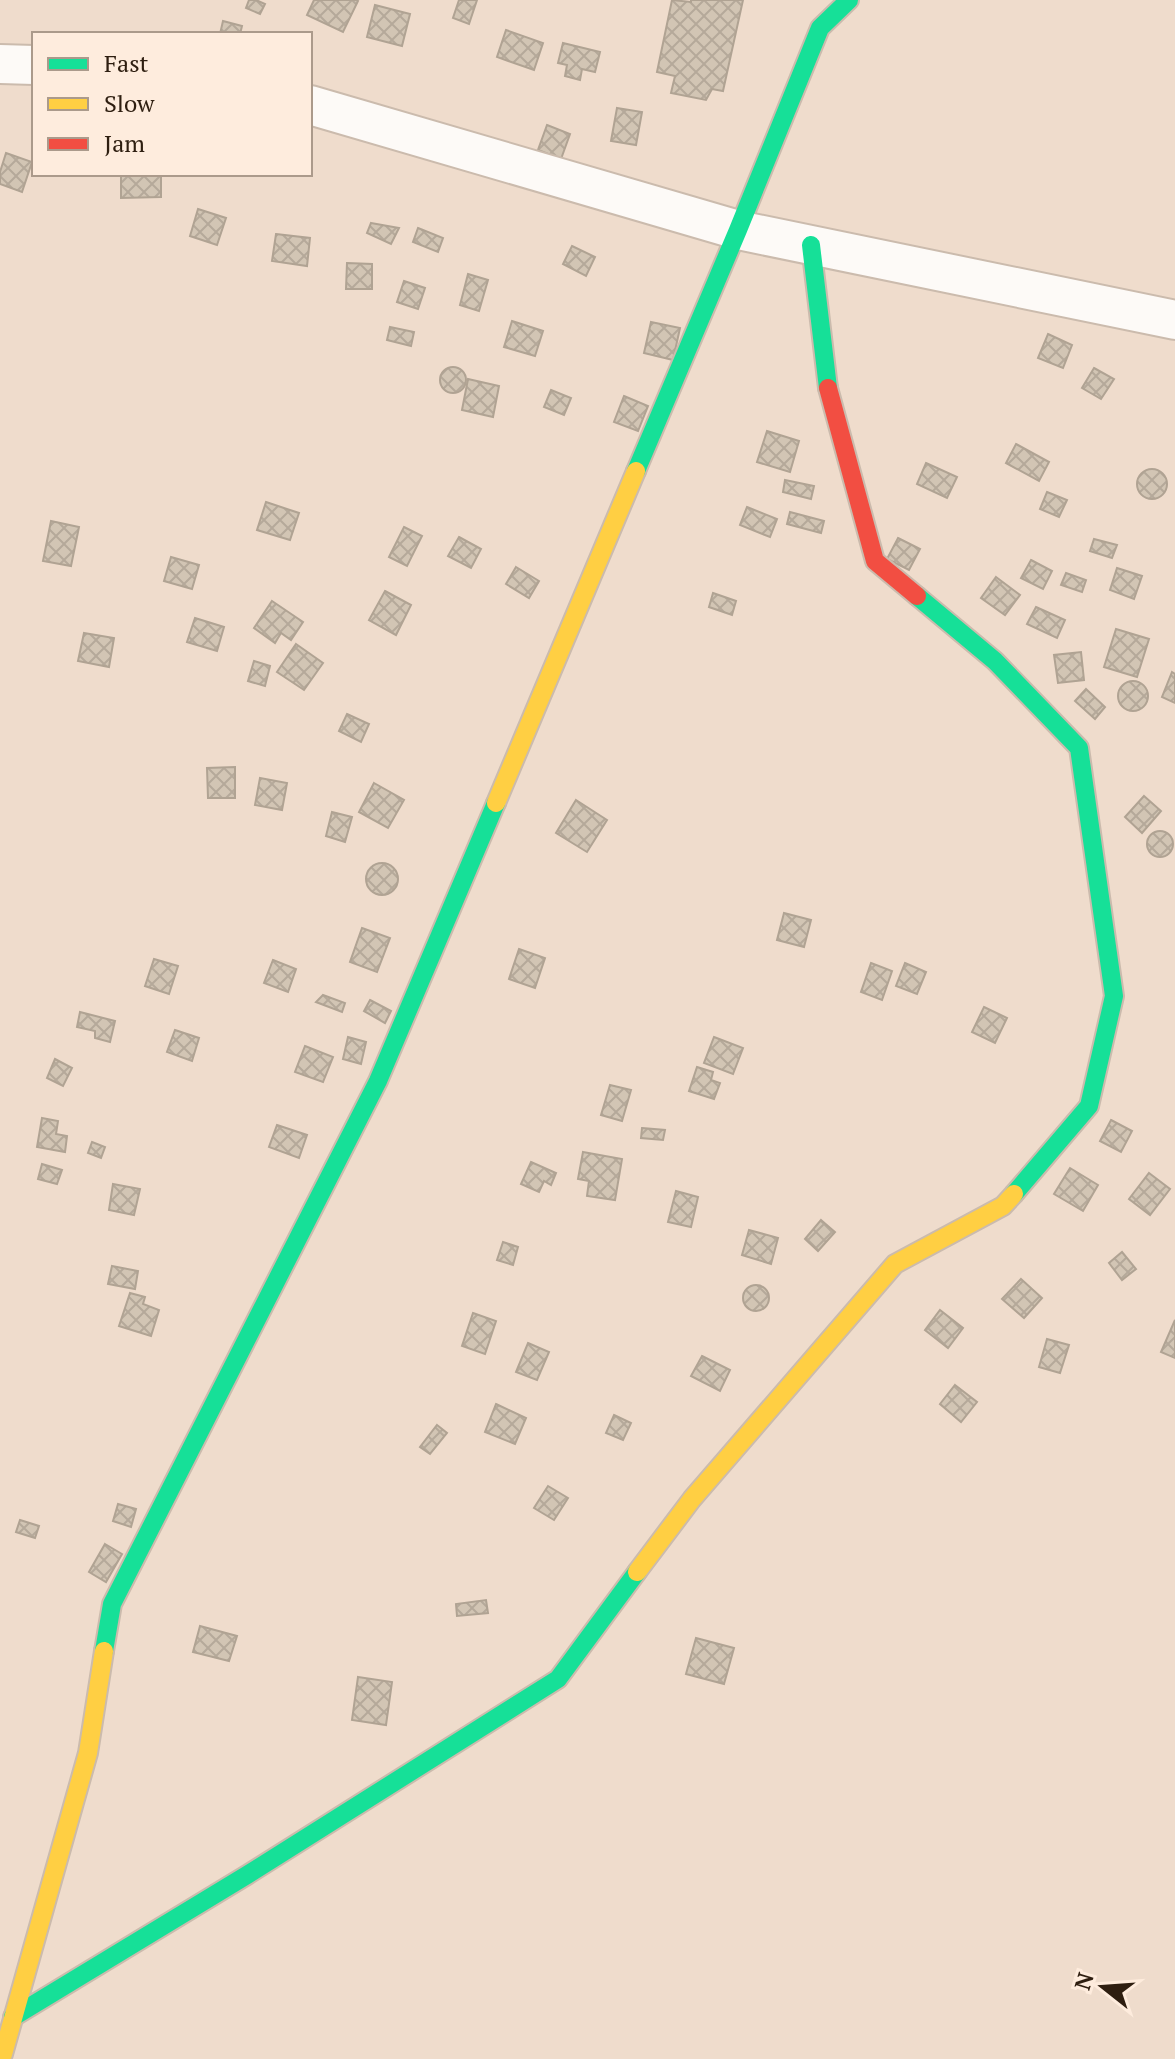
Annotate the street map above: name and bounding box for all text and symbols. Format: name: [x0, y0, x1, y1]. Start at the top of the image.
legend: [32, 32, 312, 176]
text: Fast: [104, 47, 149, 79]
text: Slow: [104, 87, 155, 119]
text: Jam: [104, 127, 145, 159]
north arrow: [1063, 1947, 1143, 2027]
text: N: [1067, 1968, 1100, 1993]

